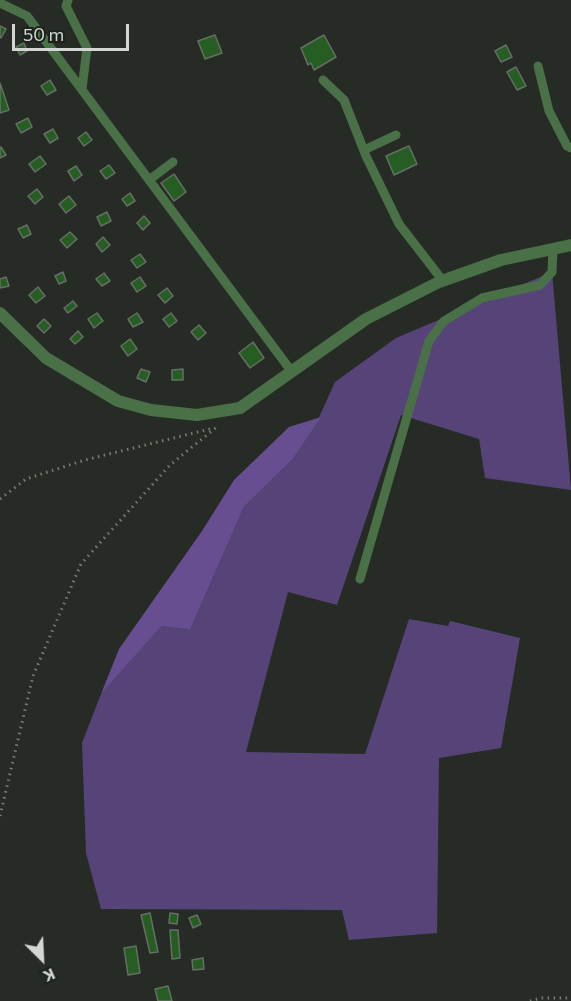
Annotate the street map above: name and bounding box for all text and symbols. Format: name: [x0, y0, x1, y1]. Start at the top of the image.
scale bar: [15, 12, 132, 50]
text: 50 m: [23, 23, 64, 45]
north arrow: [12, 929, 72, 989]
text: K: [41, 965, 58, 987]

